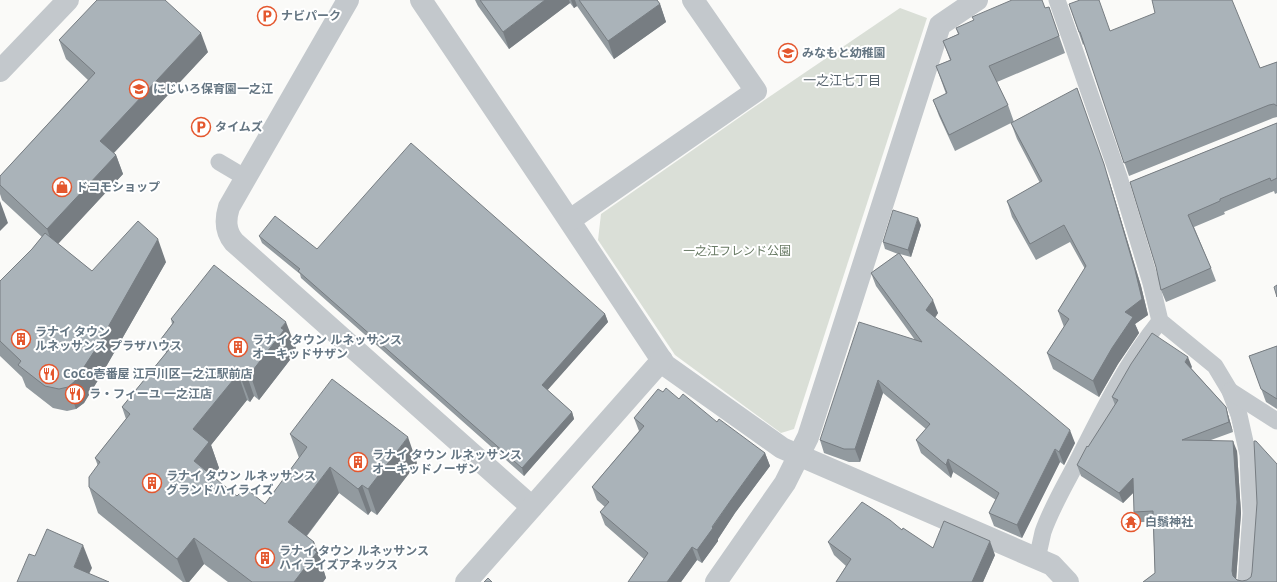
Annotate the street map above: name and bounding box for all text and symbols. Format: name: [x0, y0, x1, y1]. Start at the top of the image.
parking icon: ナビパーク: [256, 5, 278, 27]
place label: ナビパーク: [281, 7, 341, 24]
school or university icon: みなもと幼稚園: [777, 42, 799, 64]
place label: みなもと幼稚園: [802, 44, 886, 61]
district label: 一之江七丁目: [803, 71, 881, 89]
school or university icon: にじいろ保育園一之江: [128, 78, 150, 100]
place label: にじいろ保育園一之江: [153, 80, 273, 97]
parking icon: タイムズ: [190, 116, 212, 138]
place label: タイムズ: [215, 118, 263, 135]
shop icon: ドコモショップ: [51, 176, 73, 198]
place label: ドコモショップ: [76, 178, 160, 195]
park label: 一之江フレンド公園: [683, 242, 791, 259]
place label: ラナイ タウン ルネッサンス プラザハウス: [35, 323, 182, 354]
building icon: ラナイ タウン ルネッサンス プラザハウス: [10, 328, 32, 350]
place label: ラナイ タウン ルネッサンス オーキッドサザン: [252, 331, 402, 362]
building icon: ラナイ タウン ルネッサンス オーキッドサザン: [227, 336, 249, 358]
restaurant icon: CoCo壱番屋 江戸川区一之江駅前店: [38, 363, 60, 385]
place label: CoCo壱番屋 江戸川区一之江駅前店: [63, 365, 253, 382]
restaurant icon: ラ・フィーユ 一之江店: [64, 383, 86, 405]
place label: ラ・フィーユ 一之江店: [89, 385, 212, 402]
place label: ラナイ タウン ルネッサンス オーキッドノーザン: [372, 446, 522, 477]
building icon: ラナイ タウン ルネッサンス オーキッドノーザン: [347, 451, 369, 473]
place label: ラナイ タウン ルネッサンス グランドハイライズ: [166, 467, 316, 498]
building icon: ラナイ タウン ルネッサンス グランドハイライズ: [141, 472, 163, 494]
temple icon: 白鬚神社: [1120, 511, 1142, 533]
place label: 白鬚神社: [1145, 513, 1193, 530]
place label: ラナイ タウン ルネッサンス ハイライズアネックス: [279, 542, 429, 573]
building icon: ラナイ タウン ルネッサンス ハイライズアネックス: [254, 547, 276, 569]

